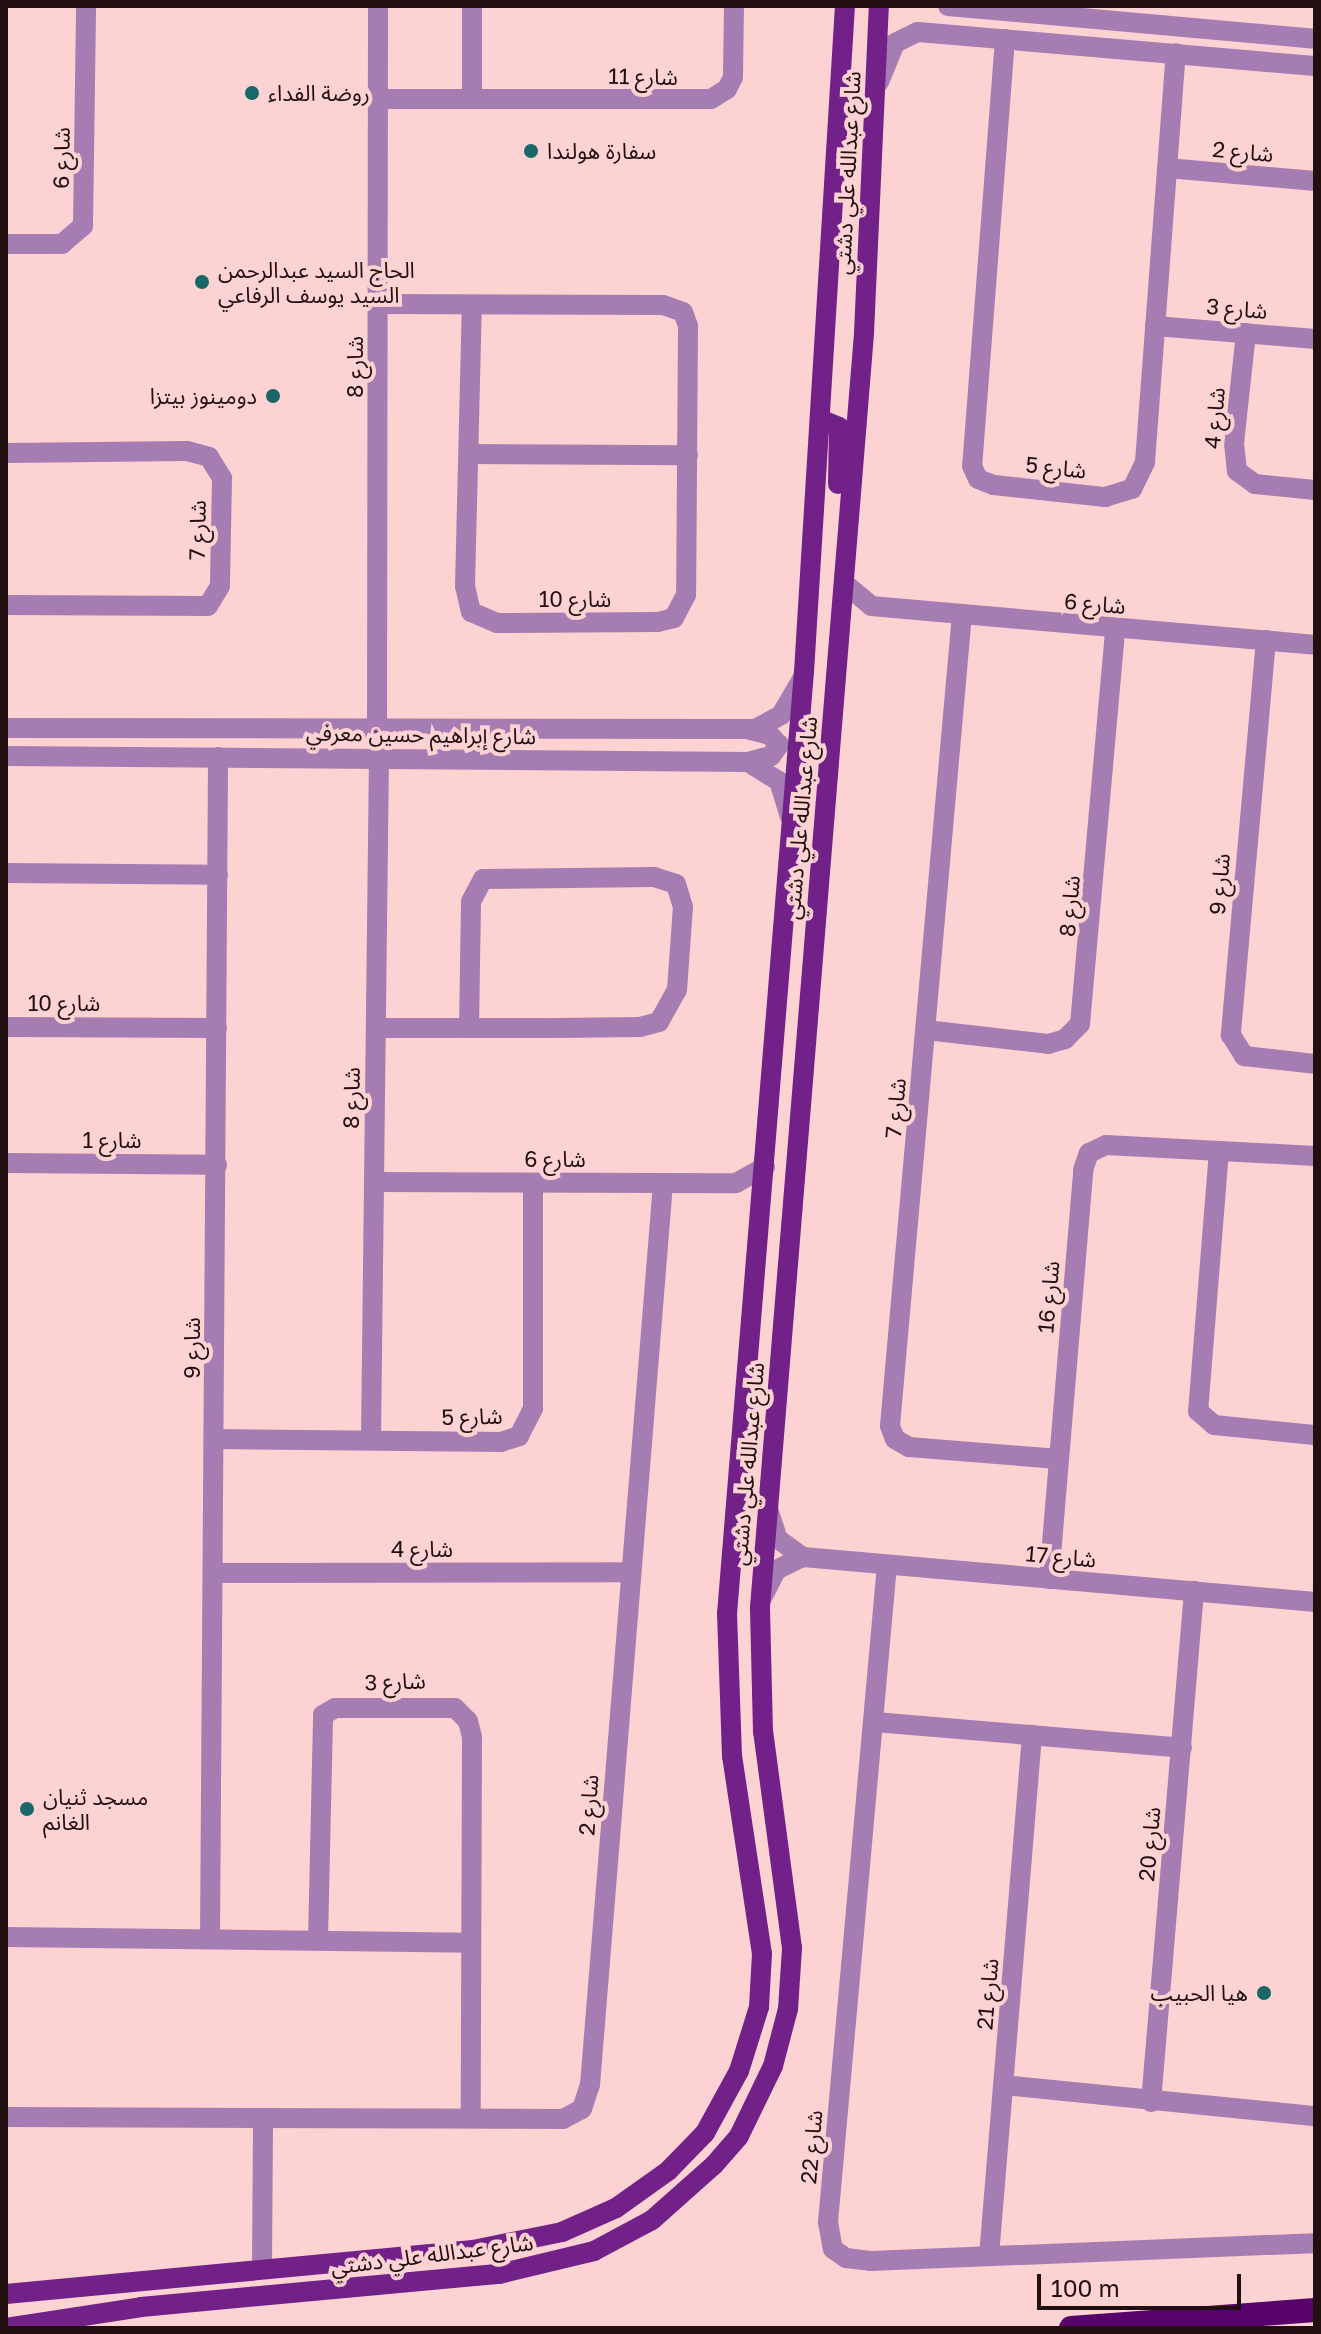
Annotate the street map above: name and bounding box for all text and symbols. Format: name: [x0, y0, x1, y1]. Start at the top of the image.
street label: شارع 11: [608, 62, 678, 90]
street label: شارع عبدالله علي دشتي: [828, 70, 866, 276]
place label: روضة الفداء: [268, 80, 370, 106]
marker: روضة الفداء: [243, 84, 261, 102]
street label: شارع 6: [47, 127, 75, 189]
street label: شارع 2: [1211, 135, 1275, 167]
place label: سفارة هولندا: [547, 138, 656, 164]
marker: سفارة هولندا: [522, 142, 540, 160]
place label: الحاج السيد عبدالرحمن السيد يوسف الرفاعي: [218, 256, 415, 308]
marker: الحاج السيد عبدالرحمن السيد يوسف الرفاعي: [193, 273, 211, 291]
street label: شارع 3: [1205, 292, 1269, 324]
street label: شارع 8: [342, 336, 368, 398]
place label: دومينوز بيتزا: [150, 383, 257, 409]
street label: شارع 4: [1198, 386, 1230, 450]
marker: دومينوز بيتزا: [264, 387, 282, 405]
street label: شارع 5: [1024, 451, 1088, 483]
street label: شارع 7: [183, 500, 211, 560]
street label: شارع 10: [539, 586, 611, 612]
street label: شارع 6: [1063, 587, 1127, 619]
street label: شارع عبدالله علي دشتي: [778, 715, 822, 921]
street label: شارع إبراهيم حسين معرفي: [306, 719, 536, 749]
street label: شارع 9: [1203, 852, 1235, 916]
street label: شارع 8: [1053, 874, 1085, 938]
street label: شارع 10: [28, 990, 100, 1016]
street label: شارع 8: [337, 1067, 365, 1129]
street label: شارع 7: [879, 1077, 911, 1139]
street label: شارع 1: [82, 1127, 142, 1153]
street label: شارع 6: [524, 1146, 586, 1172]
street label: شارع 16: [1032, 1260, 1064, 1334]
street label: شارع 9: [179, 1317, 205, 1379]
street label: شارع عبدالله علي دشتي: [725, 1361, 769, 1567]
street label: شارع 5: [441, 1402, 503, 1430]
street label: شارع 4: [391, 1536, 453, 1562]
street label: شارع 17: [1025, 1540, 1097, 1572]
street label: شارع 3: [364, 1667, 426, 1695]
street label: شارع 2: [573, 1774, 603, 1836]
place label: مسجد ثنيان الغانم: [43, 1783, 148, 1834]
marker: مسجد ثنيان الغانم: [18, 1800, 36, 1818]
street label: شارع 20: [1133, 1806, 1165, 1882]
street label: شارع 21: [971, 1957, 1003, 2031]
place label: هيا الحبيب: [1150, 1980, 1248, 2006]
marker: هيا الحبيب: [1255, 1984, 1273, 2002]
street label: شارع 22: [795, 2109, 827, 2185]
street label: شارع عبدالله علي دشتي: [329, 2228, 535, 2280]
scale bar: [1041, 2258, 1245, 2308]
text: 100 m: [1051, 2273, 1120, 2302]

